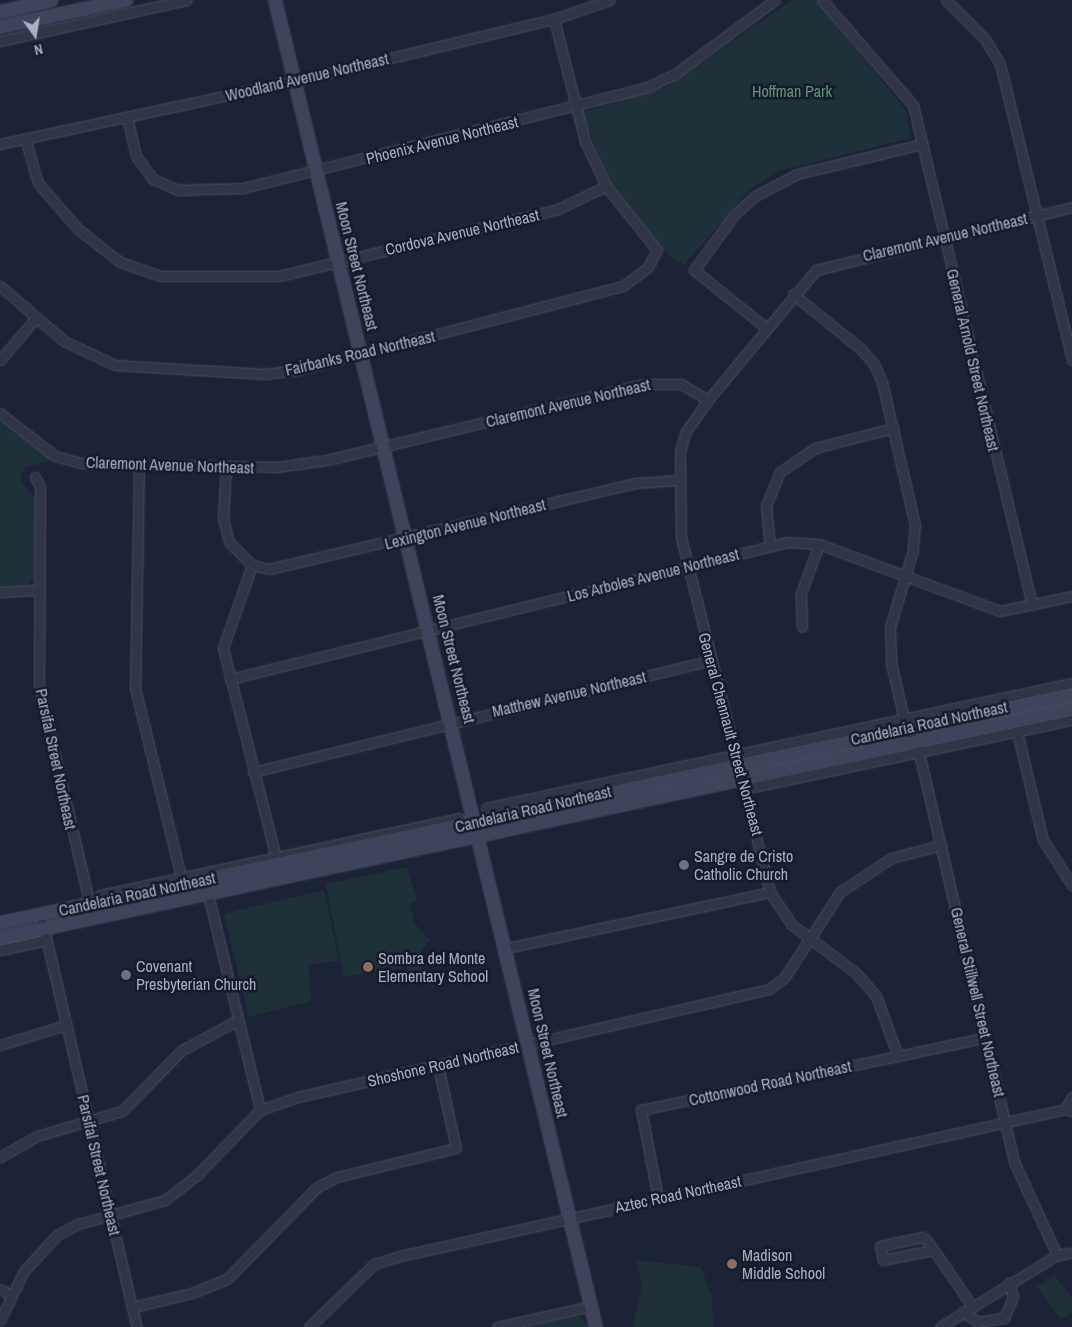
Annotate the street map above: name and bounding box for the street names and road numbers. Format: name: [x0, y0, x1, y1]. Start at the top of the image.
street label: Woodland Avenue Northeast: [223, 49, 391, 105]
street label: Phoenix Avenue Northeast: [364, 112, 520, 168]
street label: Moon Street Northeast: [332, 200, 382, 332]
street label: Cordova Avenue Northeast: [383, 205, 541, 259]
street label: Claremont Avenue Northeast: [861, 209, 1029, 265]
street label: General Arnold Street Northeast: [943, 267, 1003, 453]
street label: Fairbanks Road Northeast: [283, 326, 437, 380]
street label: Claremont Avenue Northeast: [484, 375, 652, 431]
street label: Claremont Avenue Northeast: [85, 452, 255, 478]
street label: Lexington Avenue Northeast: [382, 495, 548, 553]
street label: Los Arboles Avenue Northeast: [564, 544, 742, 606]
street label: Moon Street Northeast: [429, 593, 479, 725]
street label: General Chennault Street Northeast: [695, 630, 767, 838]
street label: Matthew Avenue Northeast: [490, 667, 648, 721]
street label: Parsifal Street Northeast: [32, 687, 80, 831]
street label: Candelaria Road Northeast: [849, 697, 1009, 749]
street label: Candelaria Road Northeast: [453, 782, 613, 836]
street label: Candelaria Road Northeast: [57, 868, 217, 920]
street label: General Stillwell Street Northeast: [947, 905, 1009, 1099]
street label: Moon Street Northeast: [524, 987, 572, 1119]
street label: Shoshone Road Northeast: [366, 1037, 520, 1091]
street label: Cottonwood Road Northeast: [687, 1056, 853, 1110]
street label: Parsifal Street Northeast: [73, 1093, 125, 1237]
street label: Aztec Road Northeast: [613, 1171, 743, 1217]

